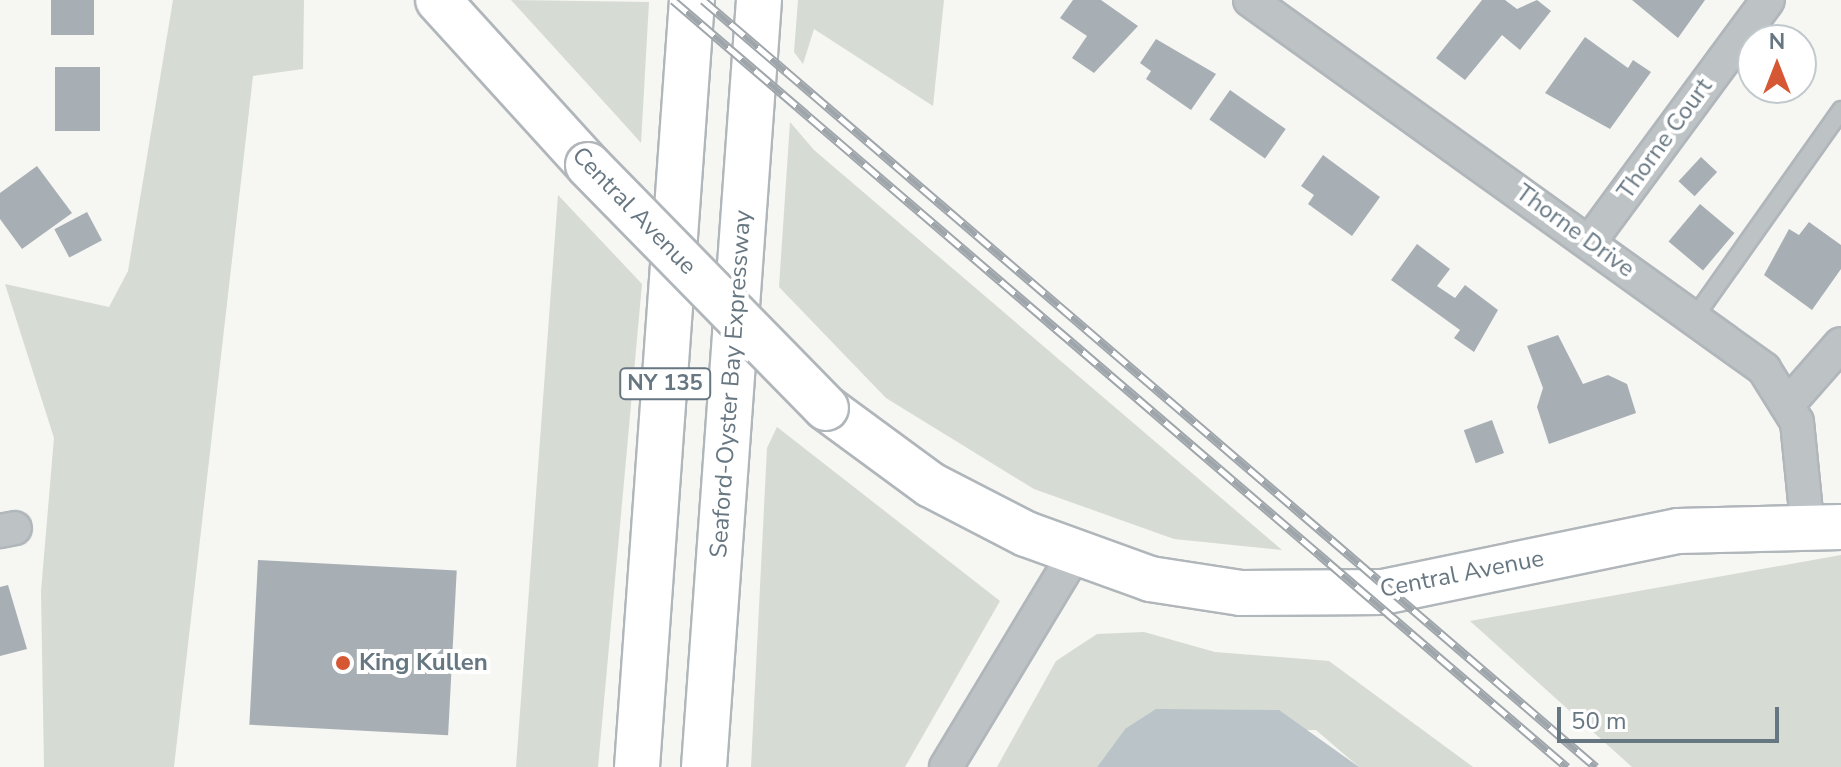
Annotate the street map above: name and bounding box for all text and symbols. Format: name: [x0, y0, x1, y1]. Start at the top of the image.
north arrow: [1737, 24, 1817, 104]
text: N: [1769, 27, 1785, 57]
street label: Thorne Court: [1612, 73, 1718, 205]
street label: Central Avenue: [566, 141, 702, 281]
street label: Thorne Drive: [1510, 178, 1640, 284]
street label: Seaford-Oyster Bay Expressway: [704, 209, 758, 559]
road number: NY 135: [619, 366, 711, 402]
street label: Central Avenue: [1378, 544, 1546, 604]
place label: King Kullen: [359, 649, 488, 677]
marker: King Kullen: [334, 654, 352, 672]
scale bar: [1561, 691, 1783, 741]
text: 50 m: [1571, 705, 1627, 737]

